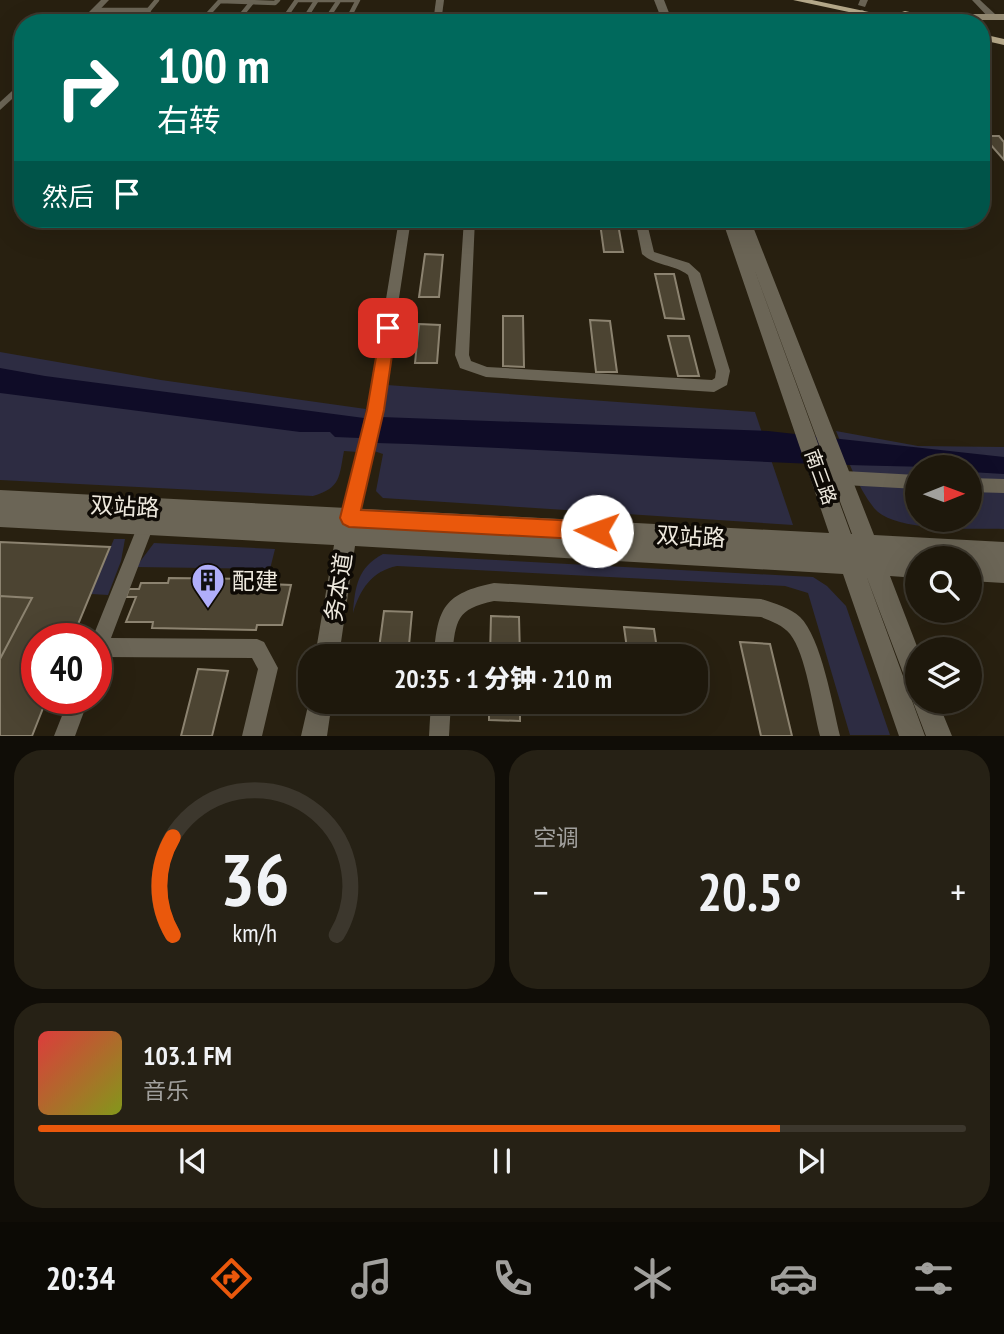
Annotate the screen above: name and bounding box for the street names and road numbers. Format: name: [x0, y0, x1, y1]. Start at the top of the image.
street label: 南三路: [800, 446, 842, 508]
street label: 双站路: [90, 490, 160, 522]
street label: 双站路: [656, 520, 726, 552]
street label: 务本道: [318, 551, 358, 623]

